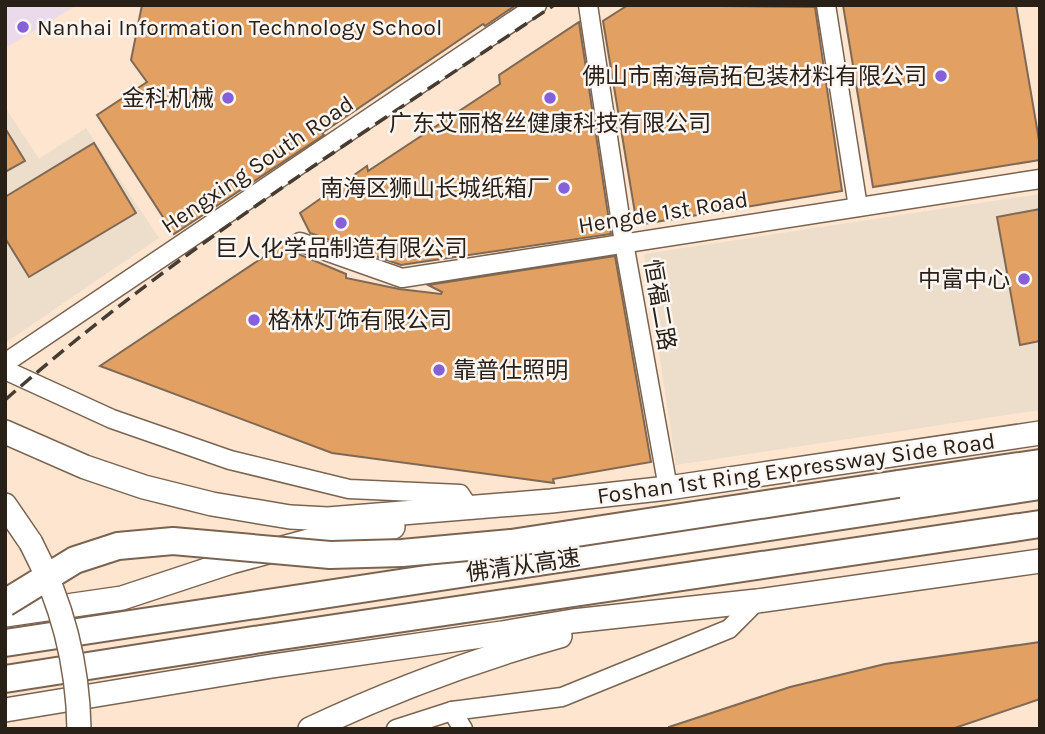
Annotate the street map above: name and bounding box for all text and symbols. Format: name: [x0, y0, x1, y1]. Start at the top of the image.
place label: Nanhai Information Technology School: [37, 14, 442, 41]
marker: Nanhai Information Technology School: [15, 19, 31, 35]
place label: 佛山市南海高拓包装材料有限公司: [582, 63, 927, 90]
marker: 佛山市南海高拓包装材料有限公司: [933, 68, 949, 84]
place label: 金科机械: [122, 85, 214, 112]
street label: Hengxing South Road: [156, 90, 359, 239]
marker: 金科机械: [220, 90, 236, 106]
marker: 广东艾丽格丝健康科技有限公司: [542, 90, 558, 106]
place label: 广东艾丽格丝健康科技有限公司: [389, 110, 711, 137]
place label: 南海区狮山长城纸箱厂: [320, 175, 550, 202]
marker: 南海区狮山长城纸箱厂: [556, 180, 572, 196]
street label: Hengde 1st Road: [576, 186, 750, 239]
marker: 巨人化学品制造有限公司: [333, 215, 349, 231]
place label: 巨人化学品制造有限公司: [215, 235, 468, 262]
street label: 恒福二路: [638, 257, 681, 353]
place label: 中富中心: [918, 266, 1010, 293]
marker: 中富中心: [1016, 271, 1032, 287]
place label: 格林灯饰有限公司: [268, 307, 452, 334]
marker: 格林灯饰有限公司: [246, 312, 262, 328]
place label: 靠普仕照明: [453, 357, 568, 384]
marker: 靠普仕照明: [431, 362, 447, 378]
street label: Foshan 1st Ring Expressway Side Road: [595, 427, 997, 510]
street label: 佛清从高速: [464, 544, 582, 587]

